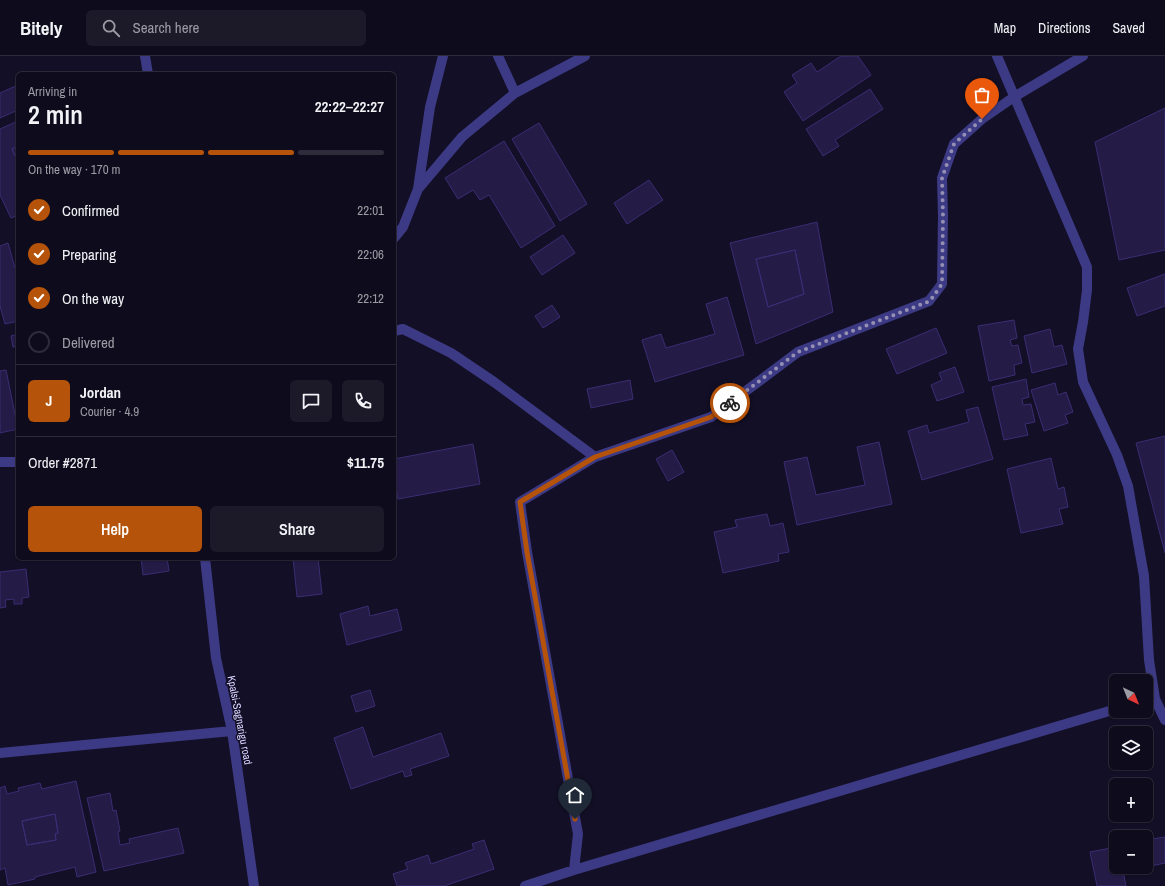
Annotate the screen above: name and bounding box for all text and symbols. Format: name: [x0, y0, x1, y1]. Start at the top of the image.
search box: [86, 10, 366, 46]
text: Bitely: [20, 15, 62, 41]
icon: search: [100, 17, 122, 39]
text: Search here: [132, 17, 199, 38]
text: Map: [994, 19, 1016, 37]
text: Directions: [1038, 19, 1090, 37]
text: Saved: [1112, 19, 1145, 37]
pin: [965, 78, 999, 119]
text: Arriving in: [28, 83, 77, 100]
icon: bag: [971, 84, 993, 106]
text: 22:22–22:27: [315, 96, 384, 117]
text: 2 min: [28, 97, 83, 132]
text: On the way · 170 m: [28, 161, 120, 178]
icon: check: [28, 199, 50, 221]
text: Confirmed: [62, 200, 119, 221]
text: 22:01: [357, 202, 384, 219]
icon: check: [28, 243, 50, 265]
text: Preparing: [62, 244, 116, 265]
text: 22:06: [357, 246, 384, 263]
icon: check: [28, 287, 50, 309]
text: On the way: [62, 288, 124, 309]
text: 22:12: [357, 290, 384, 307]
text: Delivered: [62, 332, 115, 353]
button: chat: [290, 380, 332, 422]
button: phone: [342, 380, 384, 422]
text: Jordan: [80, 382, 121, 403]
courier: [710, 383, 750, 423]
text: J: [46, 390, 52, 411]
icon: bike: [719, 392, 741, 414]
text: Courier · 4.9: [80, 403, 139, 420]
text: Order #2871: [28, 452, 97, 473]
text: $11.75: [347, 452, 384, 473]
button: Help: [28, 506, 202, 552]
button: Share: [210, 506, 384, 552]
street label: Kpalsi-Sagnarigu road: [225, 674, 255, 766]
north arrow: [1109, 674, 1153, 718]
map controls: [1109, 674, 1153, 874]
button: layers: [1109, 726, 1153, 770]
pin: [558, 778, 592, 819]
button: +: [1109, 778, 1153, 822]
icon: home: [564, 784, 586, 806]
button: −: [1109, 830, 1153, 874]

